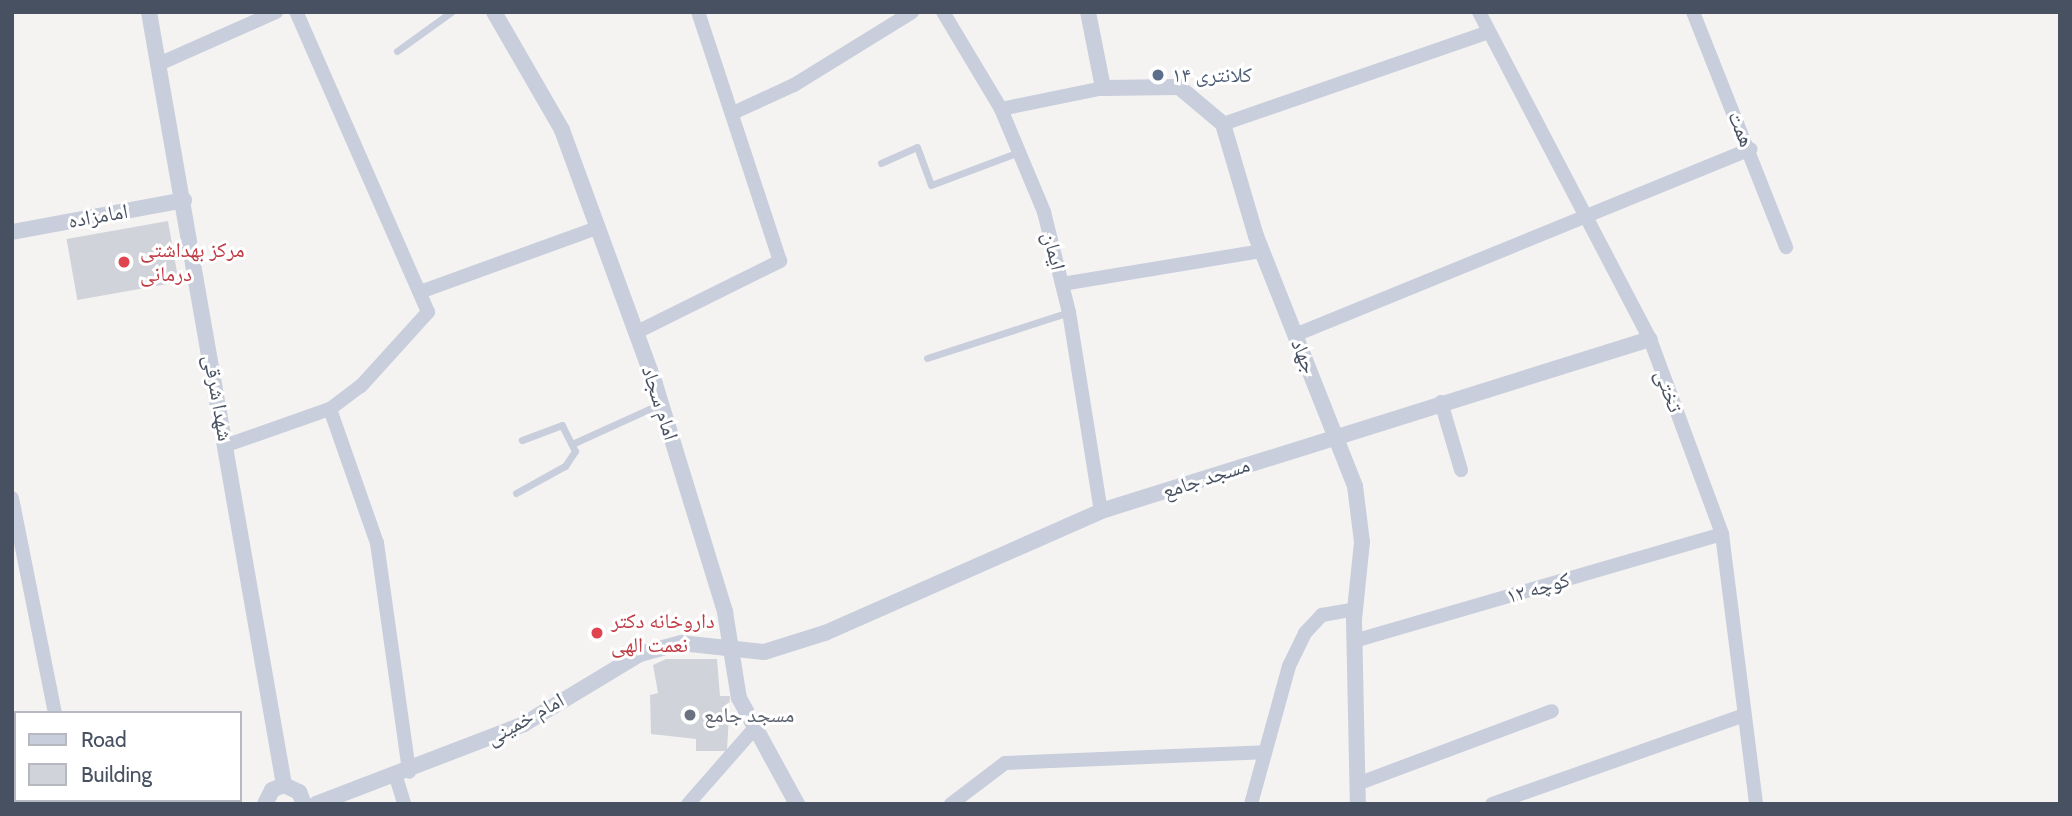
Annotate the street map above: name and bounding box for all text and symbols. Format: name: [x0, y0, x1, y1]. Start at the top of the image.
place label: کلانتری ۱۴: [1172, 62, 1252, 88]
marker: کلانتری ۱۴: [1150, 67, 1166, 83]
street label: همت: [1722, 107, 1760, 151]
street label: امامزاده: [66, 198, 130, 234]
street label: ایمان: [1037, 229, 1071, 273]
place label: مرکز بهداشتی درمانی: [140, 237, 245, 287]
marker: مرکز بهداشتی درمانی: [114, 252, 134, 272]
street label: جهاد: [1285, 335, 1323, 377]
street label: شهدا شرقی: [198, 353, 238, 443]
street label: امام سجاد: [636, 363, 684, 443]
street label: تختی: [1650, 366, 1688, 416]
street label: مسجد جامع: [1159, 452, 1253, 504]
street label: کوچه ۱۲: [1503, 567, 1573, 609]
place label: داروخانه دکتر نعمت الهی: [611, 608, 715, 658]
marker: داروخانه دکتر نعمت الهی: [589, 625, 605, 641]
street label: امام خمینی: [482, 687, 568, 751]
place label: مسجد جامع: [704, 702, 794, 728]
marker: مسجد جامع: [682, 707, 698, 723]
legend: [14, 711, 242, 802]
text: Road: [81, 727, 127, 752]
text: Building: [81, 762, 152, 787]

